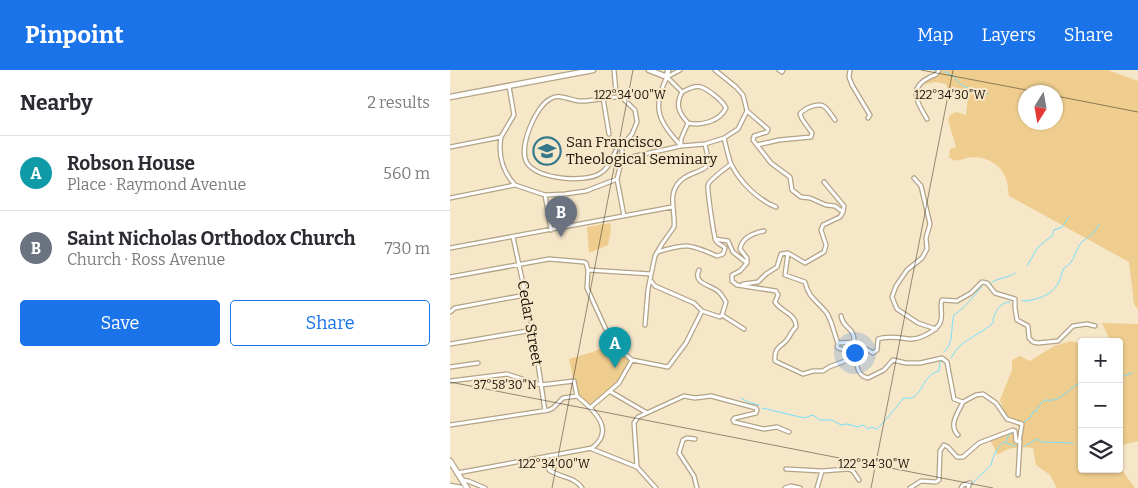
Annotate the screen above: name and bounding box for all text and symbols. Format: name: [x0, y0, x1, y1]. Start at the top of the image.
text: Pinpoint: [25, 21, 124, 49]
text: Map: [917, 24, 953, 46]
text: Layers: [981, 24, 1036, 46]
text: Share: [1064, 24, 1113, 46]
north arrow: [1018, 85, 1063, 130]
text: 122°34'00"W: [594, 88, 667, 102]
text: 122°34'30"W: [914, 88, 986, 102]
text: Nearby: [20, 90, 93, 116]
text: 2 results: [367, 93, 430, 112]
place label: San Francisco Theological Seminary: [566, 133, 718, 168]
school or university icon: San Francisco Theological Seminary: [532, 136, 562, 166]
text: Robson House: [67, 152, 195, 175]
text: A: [30, 164, 42, 183]
text: 560 m: [383, 164, 430, 183]
text: Place · Raymond Avenue: [67, 175, 246, 194]
pin: B: [545, 196, 577, 237]
text: Saint Nicholas Orthodox Church: [67, 227, 356, 250]
text: B: [31, 239, 41, 258]
text: 730 m: [384, 239, 430, 258]
text: Church · Ross Avenue: [67, 250, 225, 269]
street label: Cedar Street: [514, 279, 546, 368]
button: Save: [20, 300, 220, 346]
button: Share: [230, 300, 430, 346]
pin: A: [599, 327, 631, 368]
map controls: [1078, 338, 1123, 473]
button: +: [1078, 338, 1123, 383]
your location: [842, 340, 868, 366]
text: 37°58'30"N: [473, 378, 537, 392]
button: −: [1078, 383, 1123, 428]
button: layers: [1078, 428, 1123, 473]
text: 122°34'00"W: [518, 457, 591, 471]
text: 122°34'30"W: [838, 457, 910, 471]

